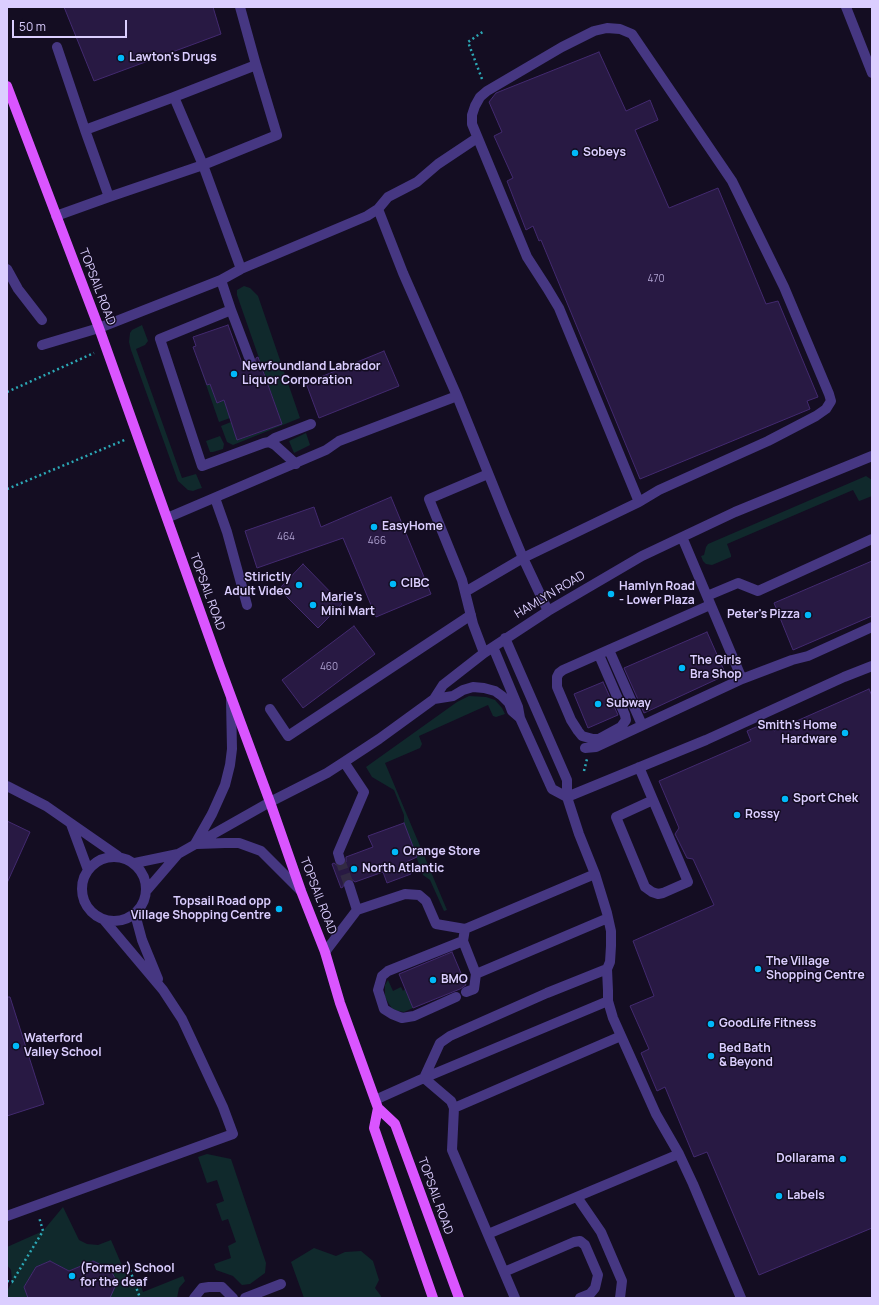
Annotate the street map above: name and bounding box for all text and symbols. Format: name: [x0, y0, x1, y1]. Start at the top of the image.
scale bar: [14, 12, 129, 38]
text: 50 m: [19, 18, 46, 35]
place label: Lawton's Drugs: [129, 51, 217, 65]
marker: Lawton's Drugs: [116, 53, 126, 63]
place label: Sobeys: [583, 146, 626, 160]
marker: Sobeys: [570, 148, 580, 158]
street label: TOPSAIL ROAD: [76, 247, 118, 327]
house number: 470: [647, 273, 665, 285]
place label: Newfoundland Labrador Liquor Corporation: [242, 360, 381, 388]
marker: Newfoundland Labrador Liquor Corporation: [229, 369, 239, 379]
place label: EasyHome: [382, 520, 443, 534]
marker: EasyHome: [369, 522, 379, 532]
house number: 464: [277, 531, 295, 543]
house number: 466: [368, 535, 386, 547]
street label: TOPSAIL ROAD: [186, 551, 228, 633]
street label: HAMLYN ROAD: [512, 568, 588, 622]
place label: Stirictly Adult Video: [224, 571, 291, 599]
place label: CIBC: [401, 577, 430, 591]
marker: CIBC: [388, 579, 398, 589]
marker: Stirictly Adult Video: [294, 580, 304, 590]
place label: Hamlyn Road - Lower Plaza: [619, 580, 695, 608]
marker: Hamlyn Road - Lower Plaza: [606, 589, 616, 599]
place label: Marie's Mini Mart: [321, 591, 375, 619]
marker: Marie's Mini Mart: [308, 600, 318, 610]
place label: Peter's Pizza: [727, 608, 800, 622]
marker: Peter's Pizza: [803, 610, 813, 620]
place label: The Girls Bra Shop: [690, 654, 742, 682]
house number: 460: [320, 661, 338, 673]
marker: The Girls Bra Shop: [677, 663, 687, 673]
place label: Subway: [606, 697, 651, 711]
marker: Subway: [593, 699, 603, 709]
place label: Smith's Home Hardware: [757, 719, 837, 747]
marker: Smith's Home Hardware: [840, 728, 850, 738]
place label: Sport Chek: [793, 792, 858, 806]
marker: Sport Chek: [780, 794, 790, 804]
place label: Rossy: [745, 808, 780, 822]
marker: Rossy: [732, 810, 742, 820]
place label: Orange Store: [403, 845, 480, 859]
marker: Orange Store: [390, 847, 400, 857]
street label: TOPSAIL ROAD: [297, 856, 339, 936]
place label: North Atlantic: [362, 862, 444, 876]
marker: North Atlantic: [349, 864, 359, 874]
place label: Topsail Road opp Village Shopping Centre: [131, 895, 271, 923]
marker: Topsail Road opp Village Shopping Centre: [274, 904, 284, 914]
place label: The Village Shopping Centre: [766, 955, 865, 983]
marker: The Village Shopping Centre: [753, 964, 763, 974]
place label: BMO: [441, 973, 468, 987]
marker: BMO: [428, 975, 438, 985]
place label: GoodLife Fitness: [719, 1017, 816, 1031]
marker: GoodLife Fitness: [706, 1019, 716, 1029]
place label: Waterford Valley School: [24, 1032, 102, 1060]
marker: Waterford Valley School: [11, 1041, 21, 1051]
place label: Bed Bath & Beyond: [719, 1042, 773, 1070]
marker: Bed Bath & Beyond: [706, 1051, 716, 1061]
place label: Dollarama: [776, 1152, 835, 1166]
marker: Dollarama: [838, 1154, 848, 1164]
street label: TOPSAIL ROAD: [414, 1155, 456, 1237]
place label: Labels: [787, 1189, 825, 1203]
marker: Labels: [774, 1191, 784, 1201]
place label: (Former) School for the deaf: [80, 1262, 175, 1290]
marker: (Former) School for the deaf: [67, 1271, 77, 1281]

